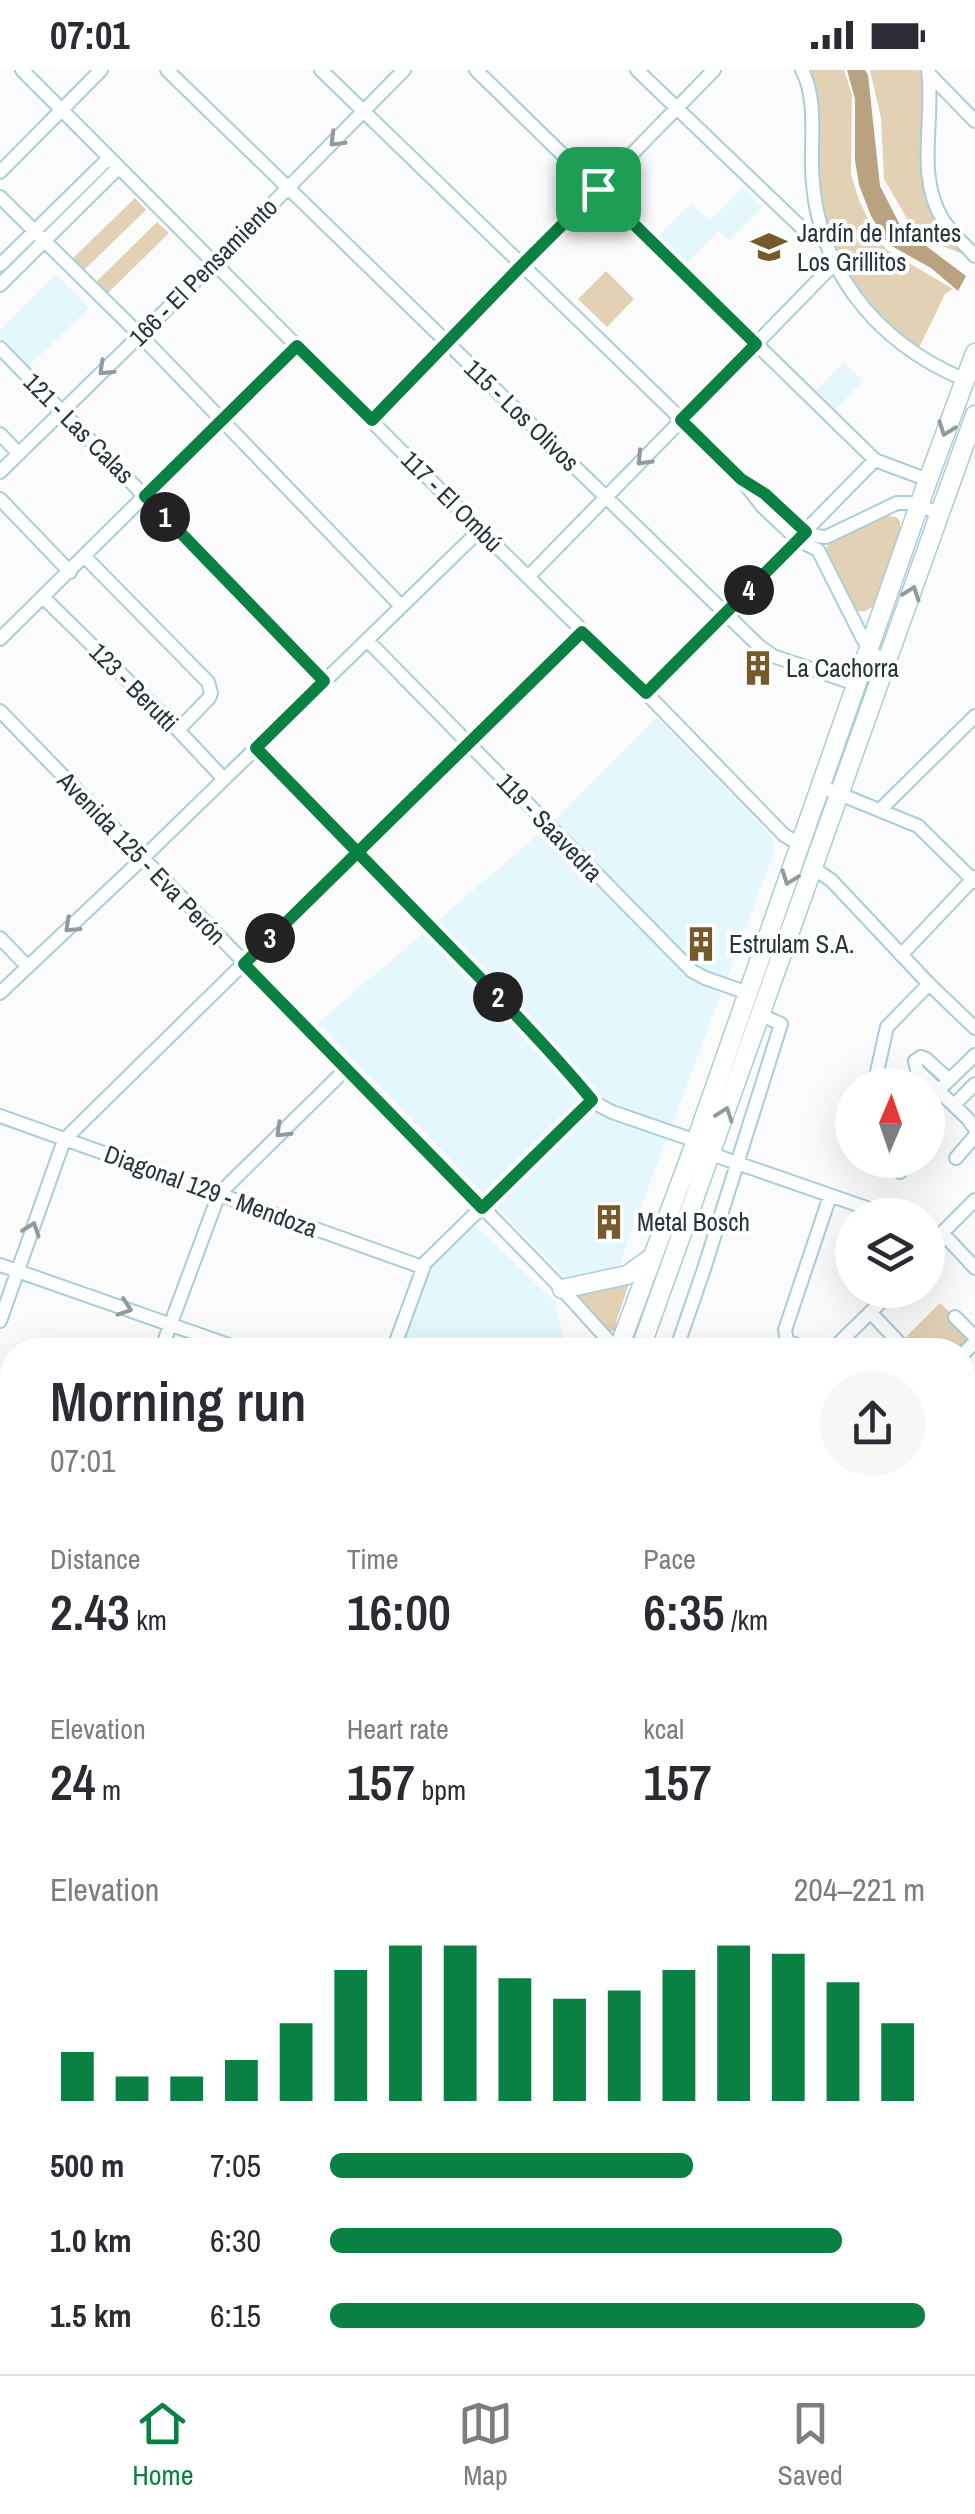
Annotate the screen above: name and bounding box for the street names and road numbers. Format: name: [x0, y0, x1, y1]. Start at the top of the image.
street label: 166 - El Pensamiento: [121, 190, 285, 354]
street label: 115 - Los Olivos: [457, 351, 587, 479]
street label: 121 - Las Calas: [16, 365, 142, 491]
street label: 117 - El Ombú: [394, 443, 510, 559]
street label: 123 - Berutti: [82, 635, 186, 739]
street label: Avenida 125 - Eva Perón: [50, 763, 234, 952]
street label: 119 - Saavedra: [490, 765, 611, 889]
street label: Diagonal 129 - Mendoza: [100, 1137, 323, 1246]

